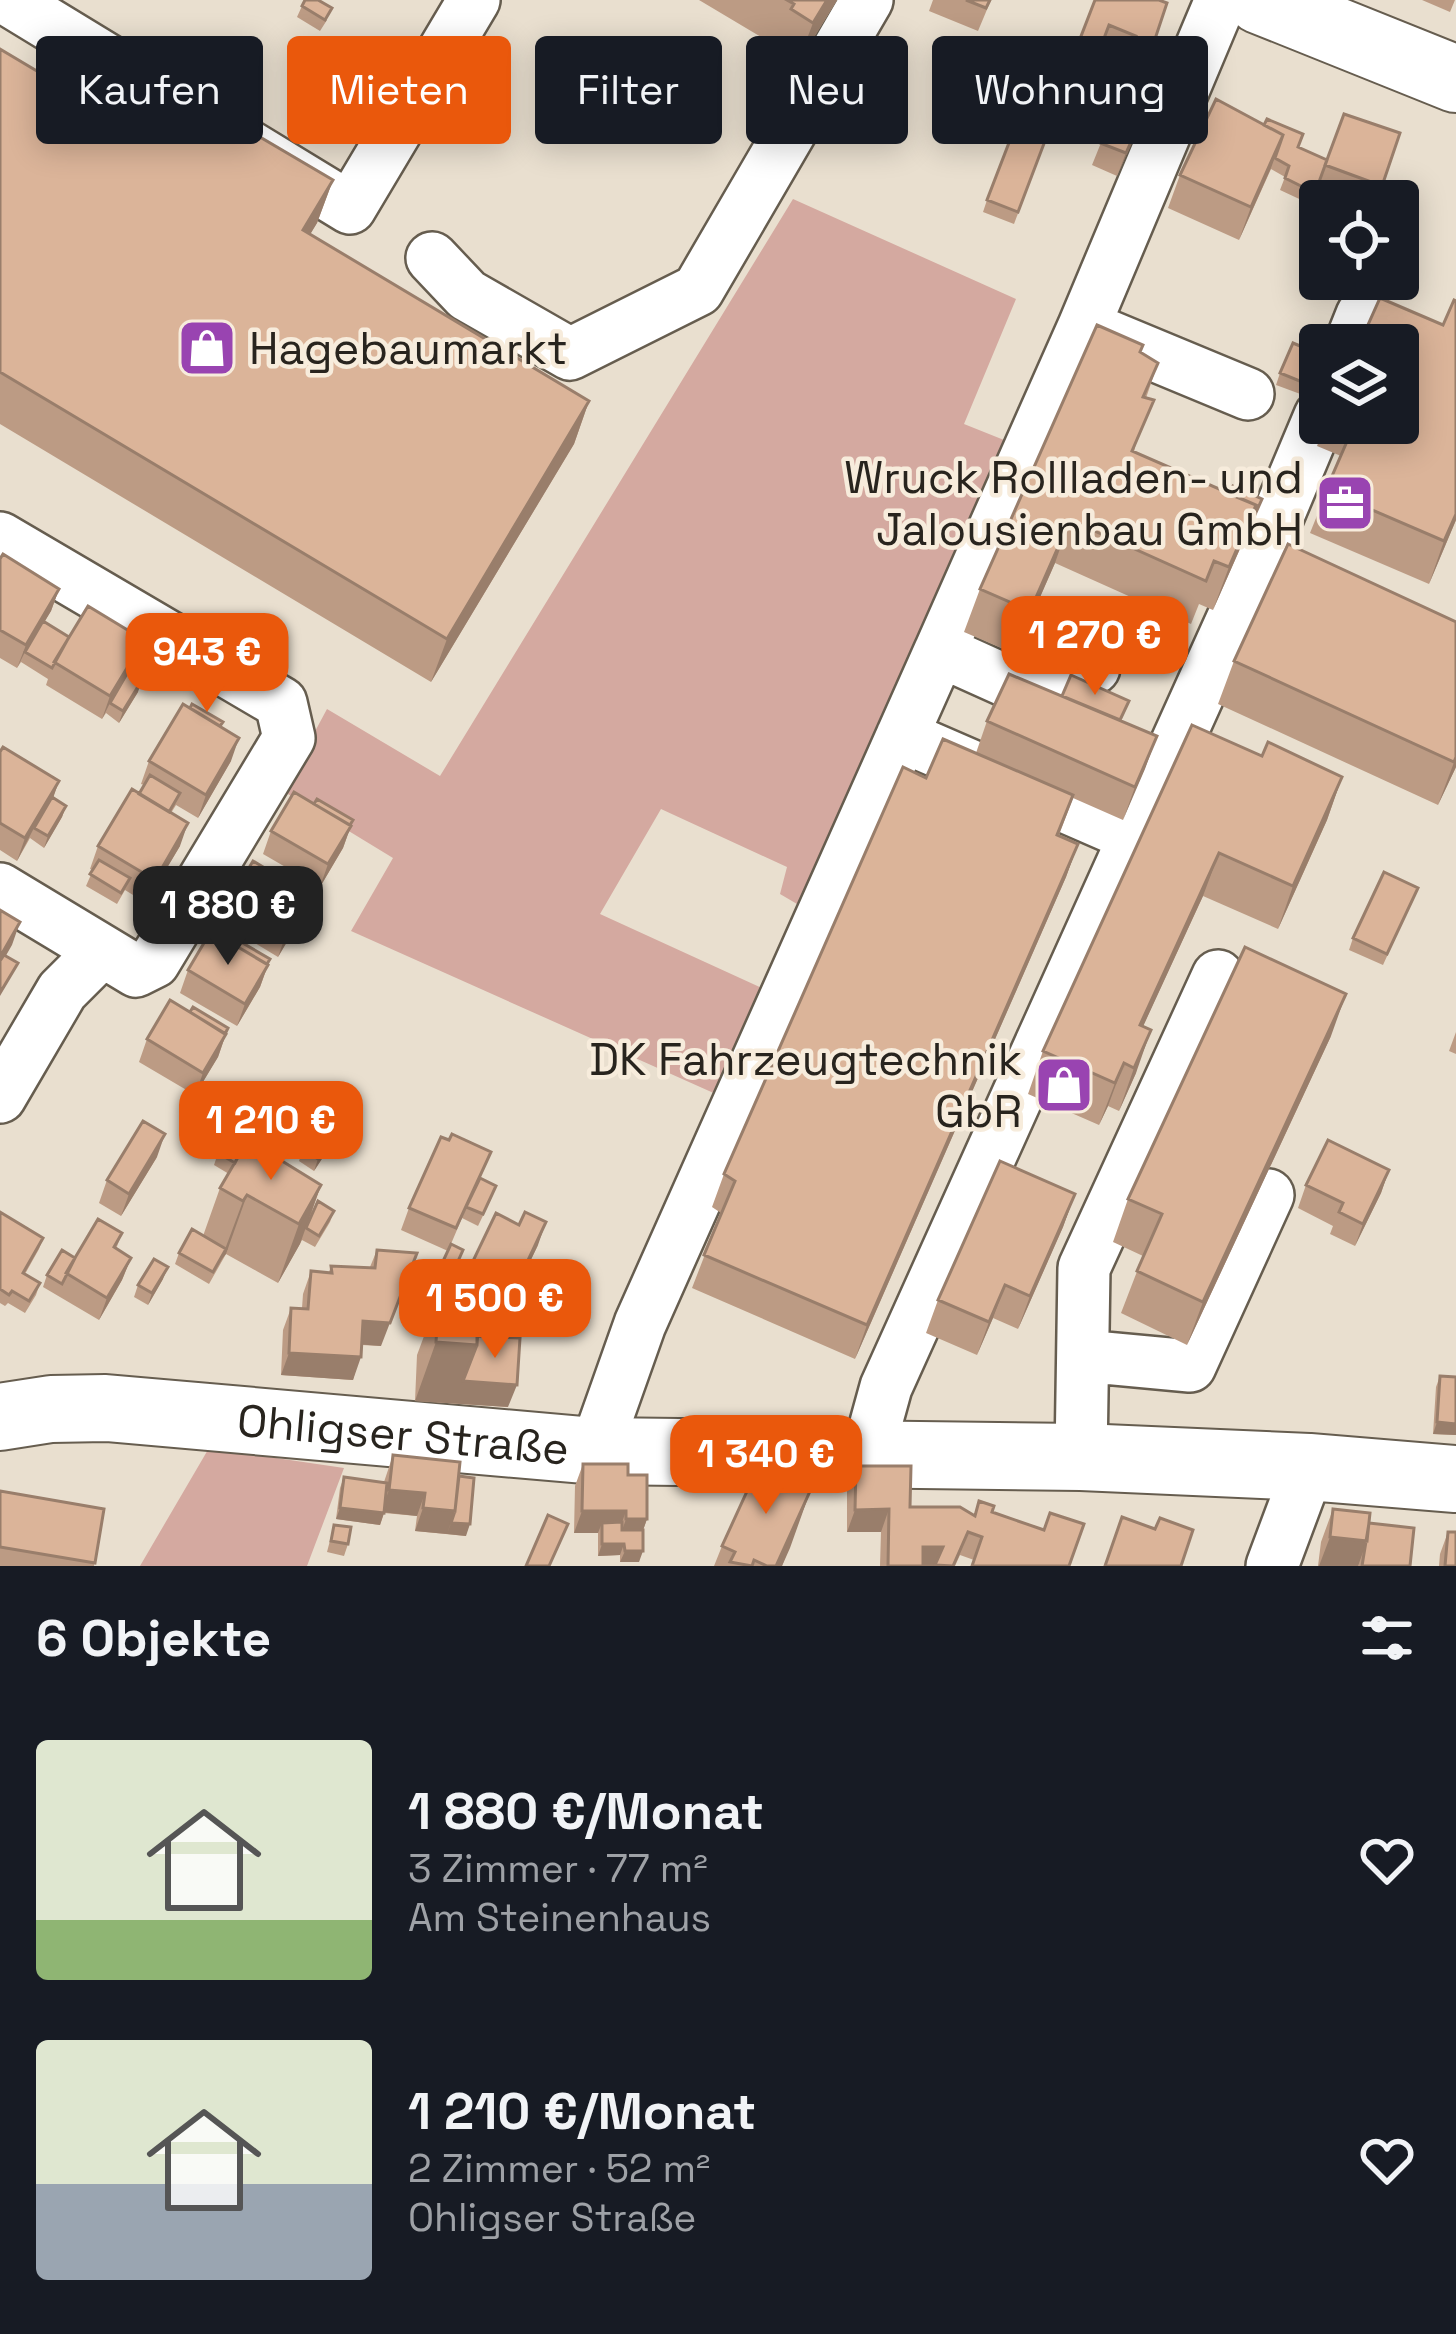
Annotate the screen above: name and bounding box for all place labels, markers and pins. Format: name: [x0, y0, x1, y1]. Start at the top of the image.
shop icon: Hagebaumarkt: [176, 317, 238, 379]
place label: Hagebaumarkt: [249, 320, 568, 377]
place label: Wruck Rollladen- und Jalousienbau GmbH: [844, 449, 1303, 558]
office icon: Wruck Rollladen- und Jalousienbau GmbH: [1314, 472, 1376, 534]
pin: 1 270 €: [984, 596, 1206, 698]
pin: 943 €: [123, 613, 291, 715]
pin: 1 880 €: [117, 866, 339, 968]
place label: DK Fahrzeugtechnik GbR: [589, 1031, 1022, 1140]
shop icon: DK Fahrzeugtechnik GbR: [1033, 1054, 1095, 1116]
pin: 1 210 €: [160, 1081, 382, 1183]
pin: 1 500 €: [384, 1259, 606, 1361]
pin: 1 340 €: [655, 1415, 877, 1517]

